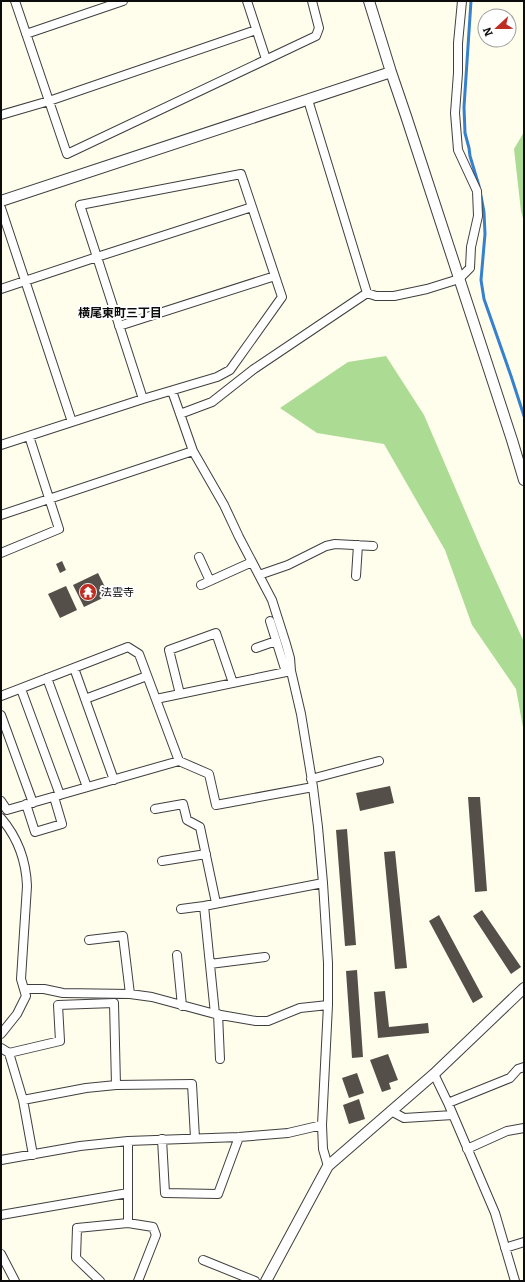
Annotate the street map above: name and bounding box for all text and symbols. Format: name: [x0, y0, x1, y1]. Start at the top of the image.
north arrow: [477, 8, 517, 48]
text: N: [480, 25, 496, 38]
district label: 横尾東町三丁目: [78, 306, 162, 320]
temple icon: 法雲寺: [78, 582, 98, 602]
place label: 法雲寺: [101, 586, 134, 599]

